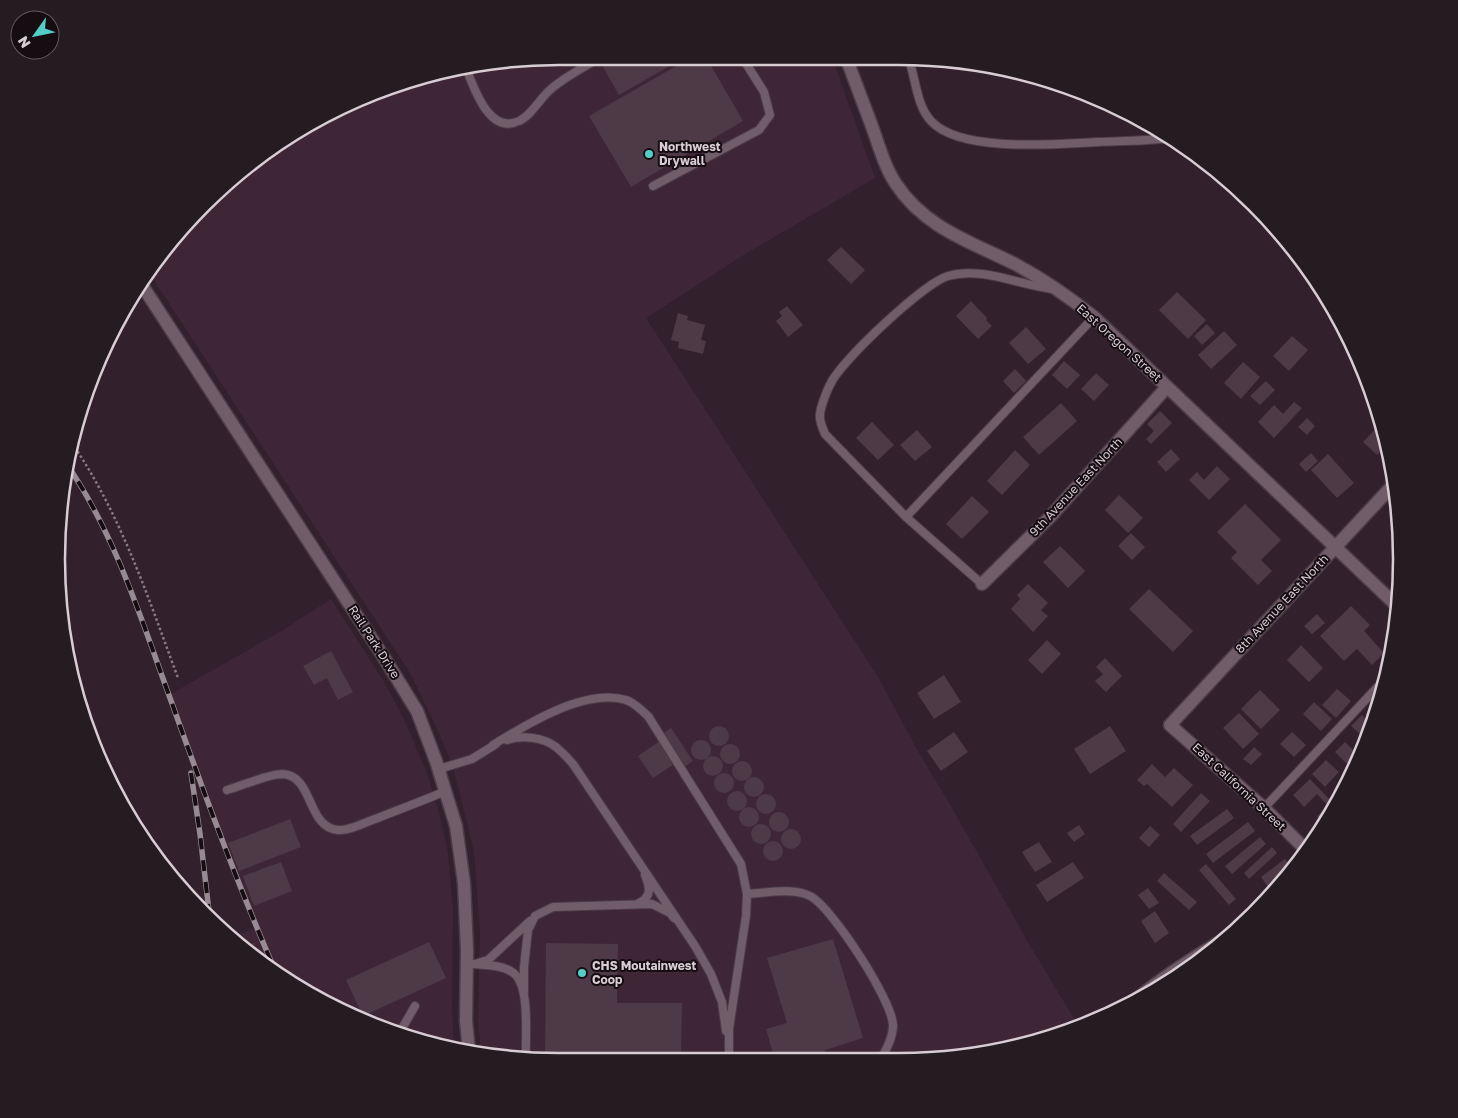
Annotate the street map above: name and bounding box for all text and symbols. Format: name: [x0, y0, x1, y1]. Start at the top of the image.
north arrow: [10, 10, 60, 60]
text: N: [14, 33, 34, 51]
place label: Northwest Drywall: [659, 139, 721, 168]
marker: Northwest Drywall: [643, 148, 655, 160]
street label: East Oregon Street: [1074, 301, 1165, 385]
street label: 9th Avenue East North: [1026, 434, 1125, 539]
street label: 8th Avenue East North: [1232, 551, 1331, 656]
street label: Rail Park Drive: [345, 603, 403, 681]
street label: East California Street: [1190, 739, 1289, 834]
place label: CHS Moutainwest Coop: [592, 958, 697, 987]
marker: CHS Moutainwest Coop: [576, 967, 588, 979]

